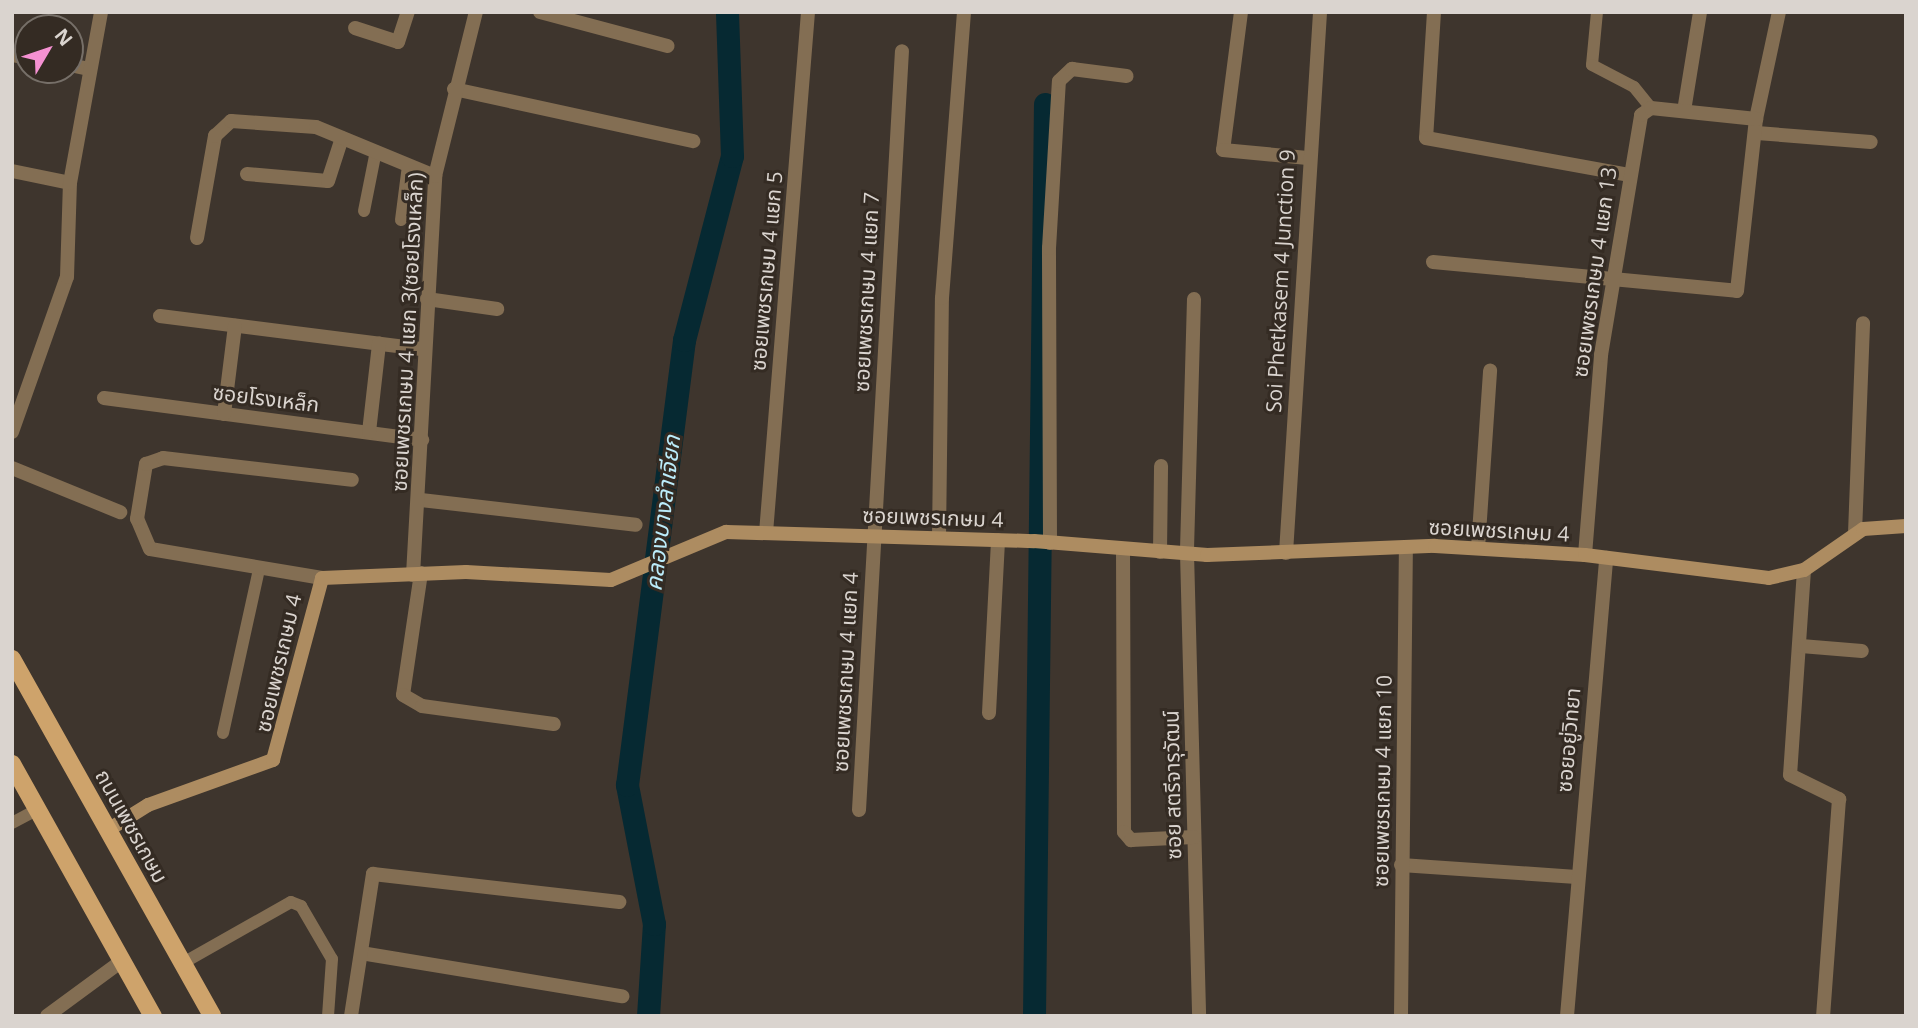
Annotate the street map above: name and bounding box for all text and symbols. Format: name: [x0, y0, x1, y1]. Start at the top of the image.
north arrow: [14, 14, 84, 84]
text: N: [49, 23, 79, 51]
street label: Soi Phetkasem 4 Junction 9: [1261, 149, 1299, 413]
street label: ซอยเพชรเกษม 4 แยก 13: [1567, 165, 1621, 379]
street label: ซอยเพชรเกษม 4 แยก 5: [745, 170, 787, 372]
street label: ซอยเพชรเกษม 4 แยก 3(ซอยโรงเหล็ก): [386, 172, 428, 492]
street label: ซอยเพชรเกษม 4 แยก 7: [848, 191, 884, 393]
street label: ซอยโรงเหล็ก: [211, 379, 321, 417]
water label: คลองบางลำเจียก: [639, 434, 685, 592]
street label: ซอยเพชรเกษม 4: [862, 502, 1004, 532]
street label: ซอยเพชรเกษม 4: [1428, 514, 1570, 546]
street label: ซอยเพชรเกษม 4 แยก 4: [827, 571, 863, 773]
street label: ซอยเพชรเกษม 4: [250, 591, 306, 735]
street label: ซอยเพชรเกษม 4 แยก 10: [1368, 675, 1396, 887]
street label: ซอยอยู่วิทยา: [1551, 687, 1585, 793]
street label: ซอย สตรีจารุวัฒน์: [1158, 710, 1186, 860]
street label: ถนนเพชรเกษม: [91, 765, 173, 887]

